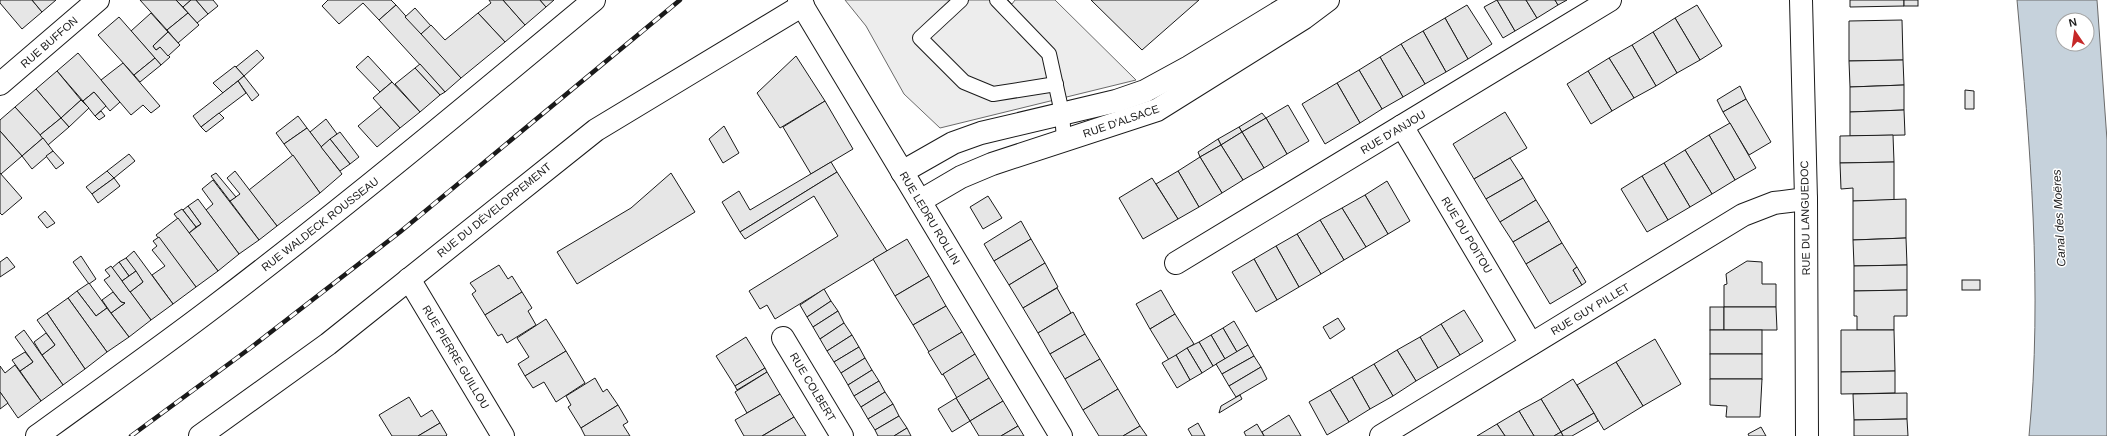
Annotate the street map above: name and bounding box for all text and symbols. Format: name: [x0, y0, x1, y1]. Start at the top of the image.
north arrow: [2055, 12, 2095, 52]
street label: RUE BUFFON: [18, 14, 80, 70]
text: N: [2068, 16, 2078, 29]
street label: RUE D'ALSACE: [1081, 102, 1161, 140]
street label: RUE D'ANJOU: [1358, 108, 1428, 156]
street label: RUE DU DÉVELOPPEMENT: [435, 160, 554, 260]
street label: RUE DU LANGUEDOC: [1798, 160, 1812, 276]
street label: RUE LEDRU ROLLIN: [897, 169, 963, 267]
water label: Canal des Moëres: [2049, 169, 2069, 267]
street label: RUE WALDECK ROUSSEAU: [259, 175, 381, 273]
street label: RUE DU POITOU: [1439, 195, 1495, 276]
street label: RUE GUY PILLET: [1548, 281, 1632, 337]
street label: RUE PIERRE GUILLOU: [420, 303, 492, 411]
street label: RUE COLBERT: [788, 350, 838, 424]

